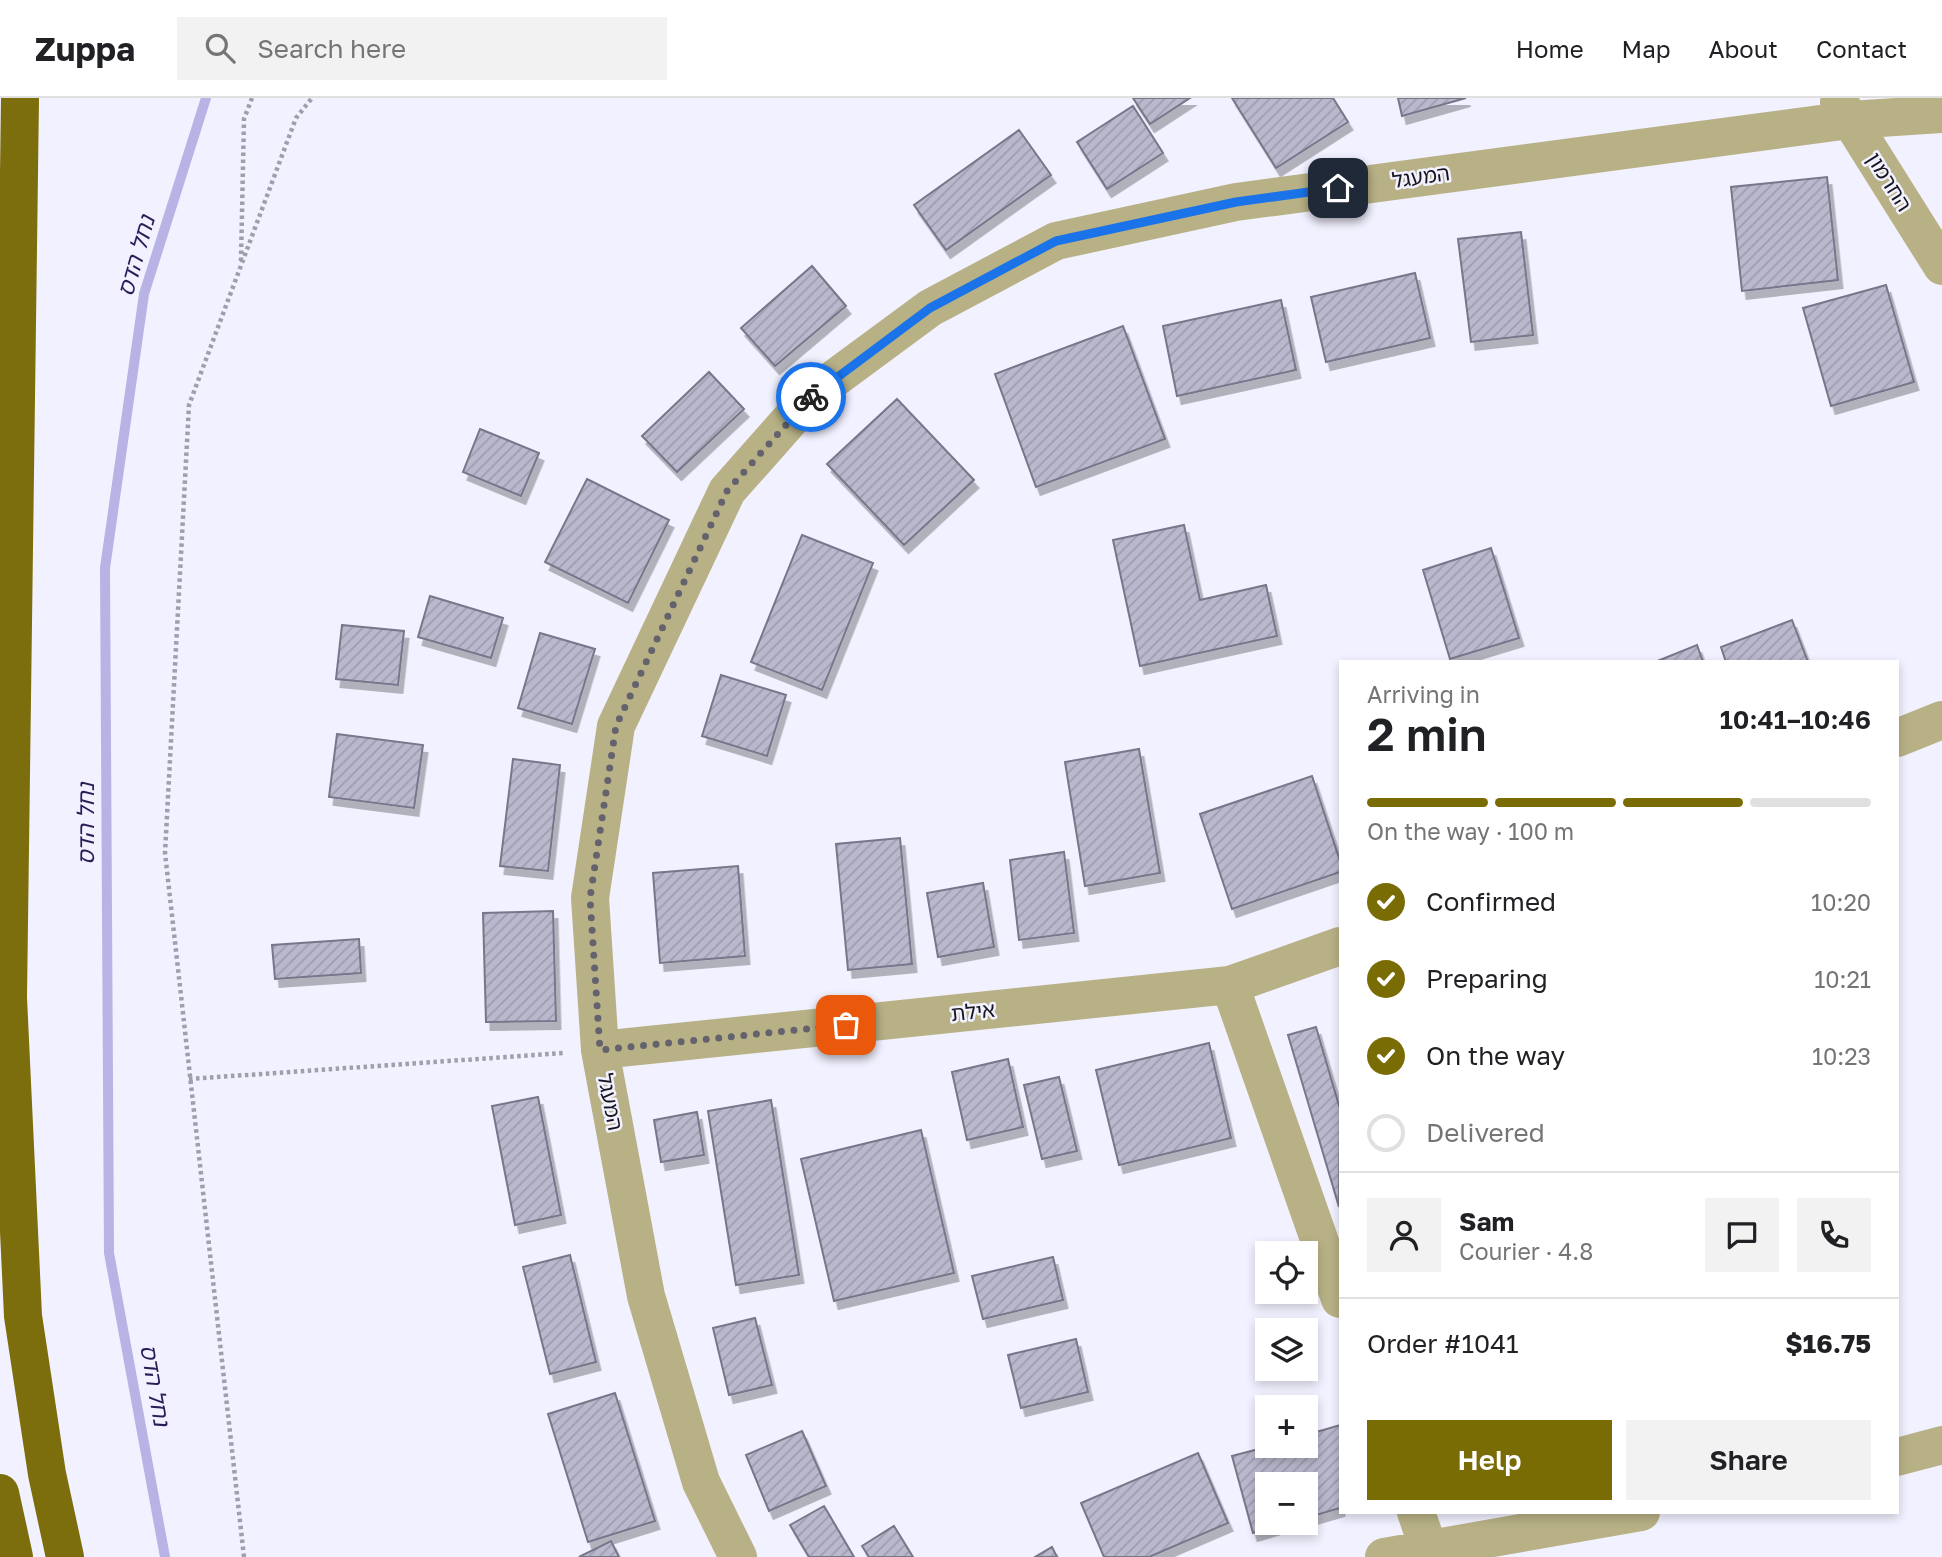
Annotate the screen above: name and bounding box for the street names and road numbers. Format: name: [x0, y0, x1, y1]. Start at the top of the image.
street label: החרמון: [1862, 147, 1918, 216]
street label: המעגל: [1390, 159, 1451, 193]
street label: אילת: [950, 996, 996, 1026]
street label: המעגל: [593, 1071, 629, 1133]

